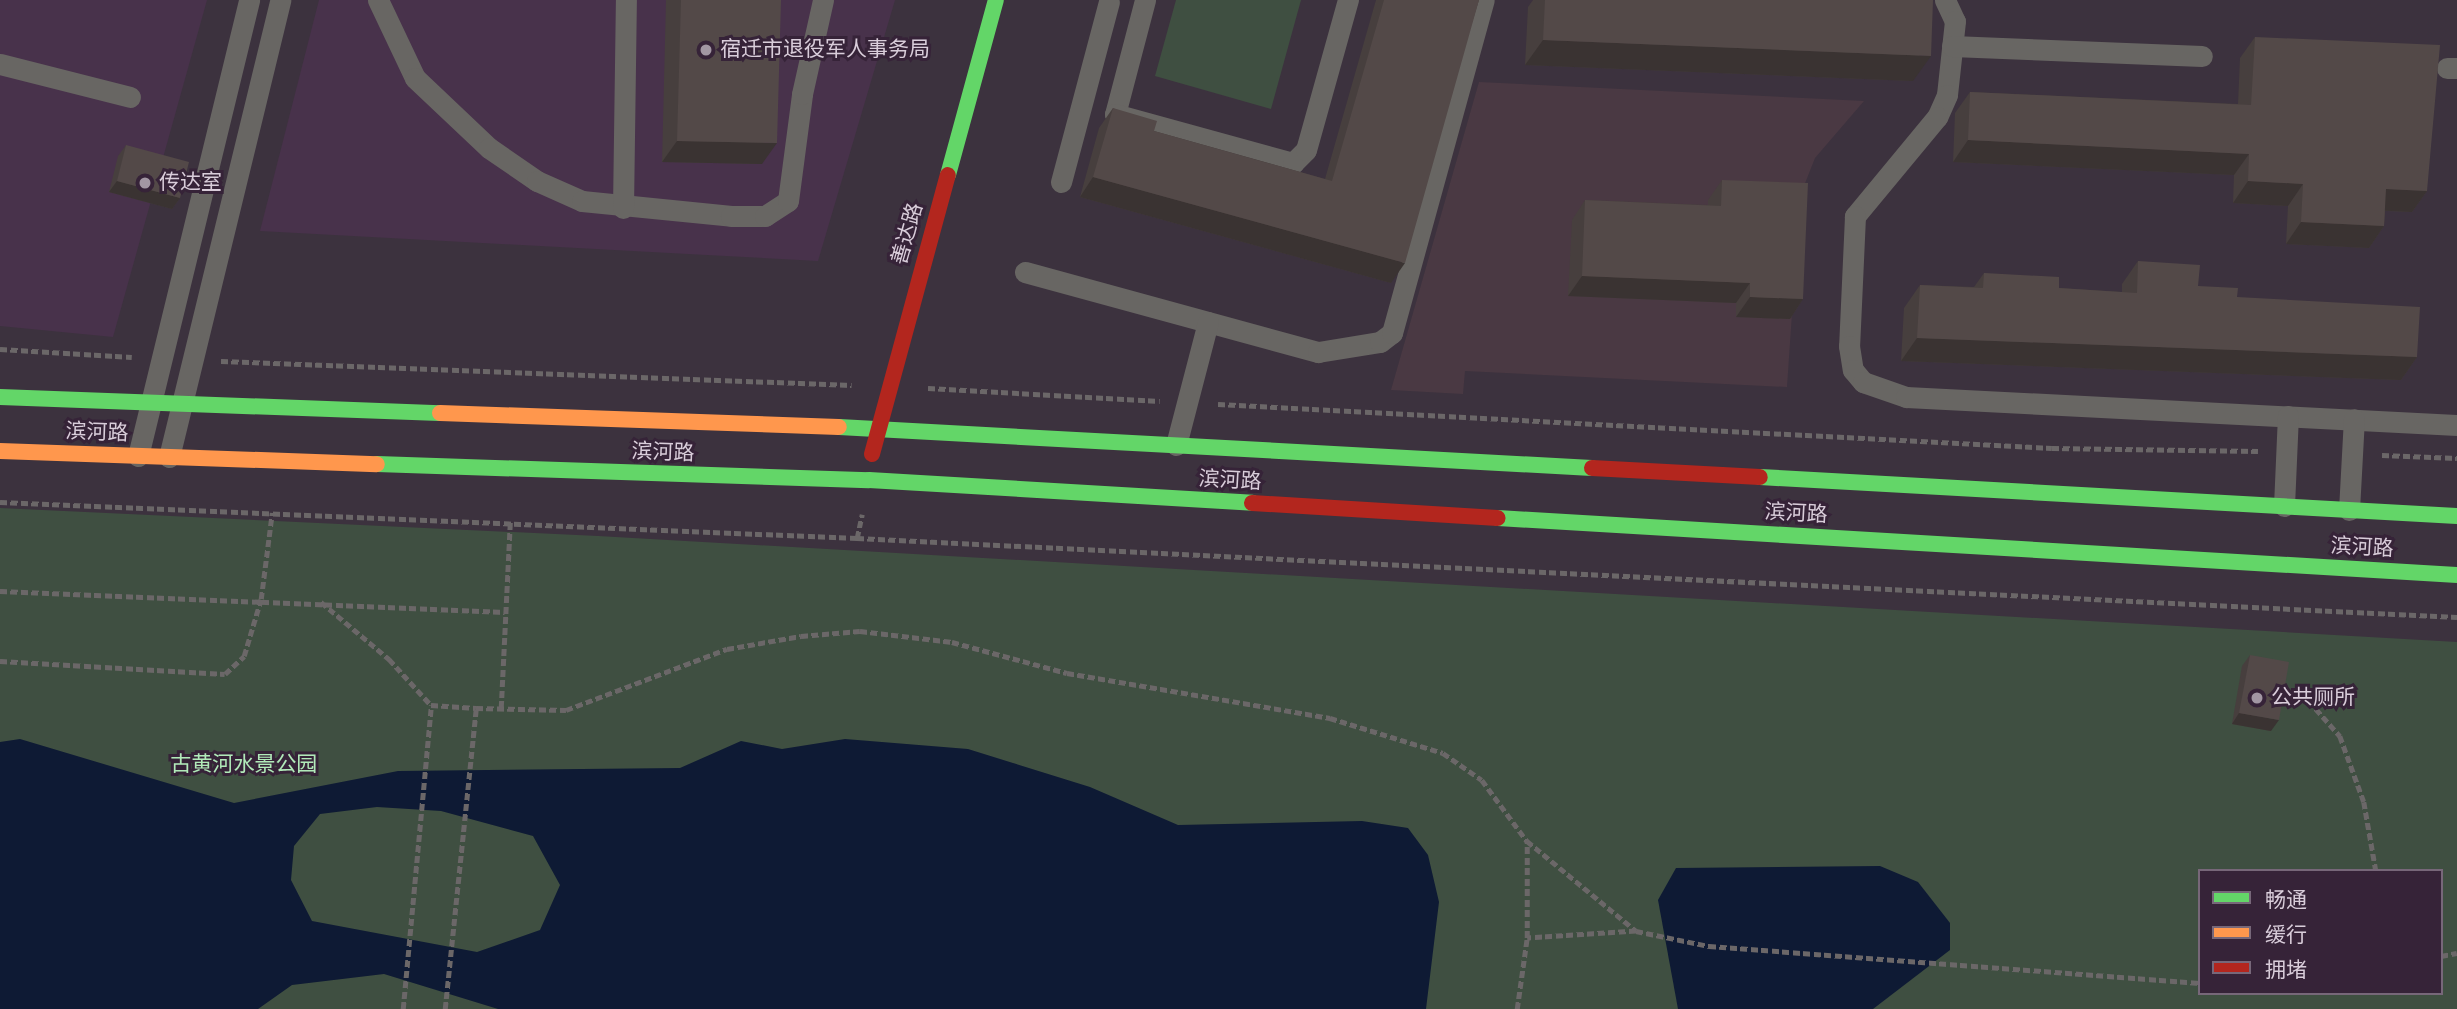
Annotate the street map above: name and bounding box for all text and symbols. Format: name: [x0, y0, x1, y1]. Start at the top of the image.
place label: 宿迁市退役军人事务局: [720, 37, 930, 63]
marker: 宿迁市退役军人事务局: [698, 42, 714, 58]
place label: 传达室: [159, 170, 222, 196]
marker: 传达室: [137, 175, 153, 191]
street label: 善达路: [887, 200, 929, 268]
street label: 滨河路: [65, 419, 129, 447]
street label: 滨河路: [631, 439, 695, 467]
street label: 滨河路: [1198, 467, 1262, 495]
street label: 滨河路: [1764, 500, 1828, 528]
street label: 滨河路: [2330, 534, 2394, 562]
place label: 公共厕所: [2271, 685, 2355, 711]
marker: 公共厕所: [2249, 690, 2265, 706]
park label: 古黄河水景公园: [171, 752, 317, 778]
legend: [2198, 869, 2443, 995]
text: 畅通: [2265, 888, 2307, 913]
text: 缓行: [2265, 923, 2307, 948]
text: 拥堵: [2265, 958, 2307, 983]

